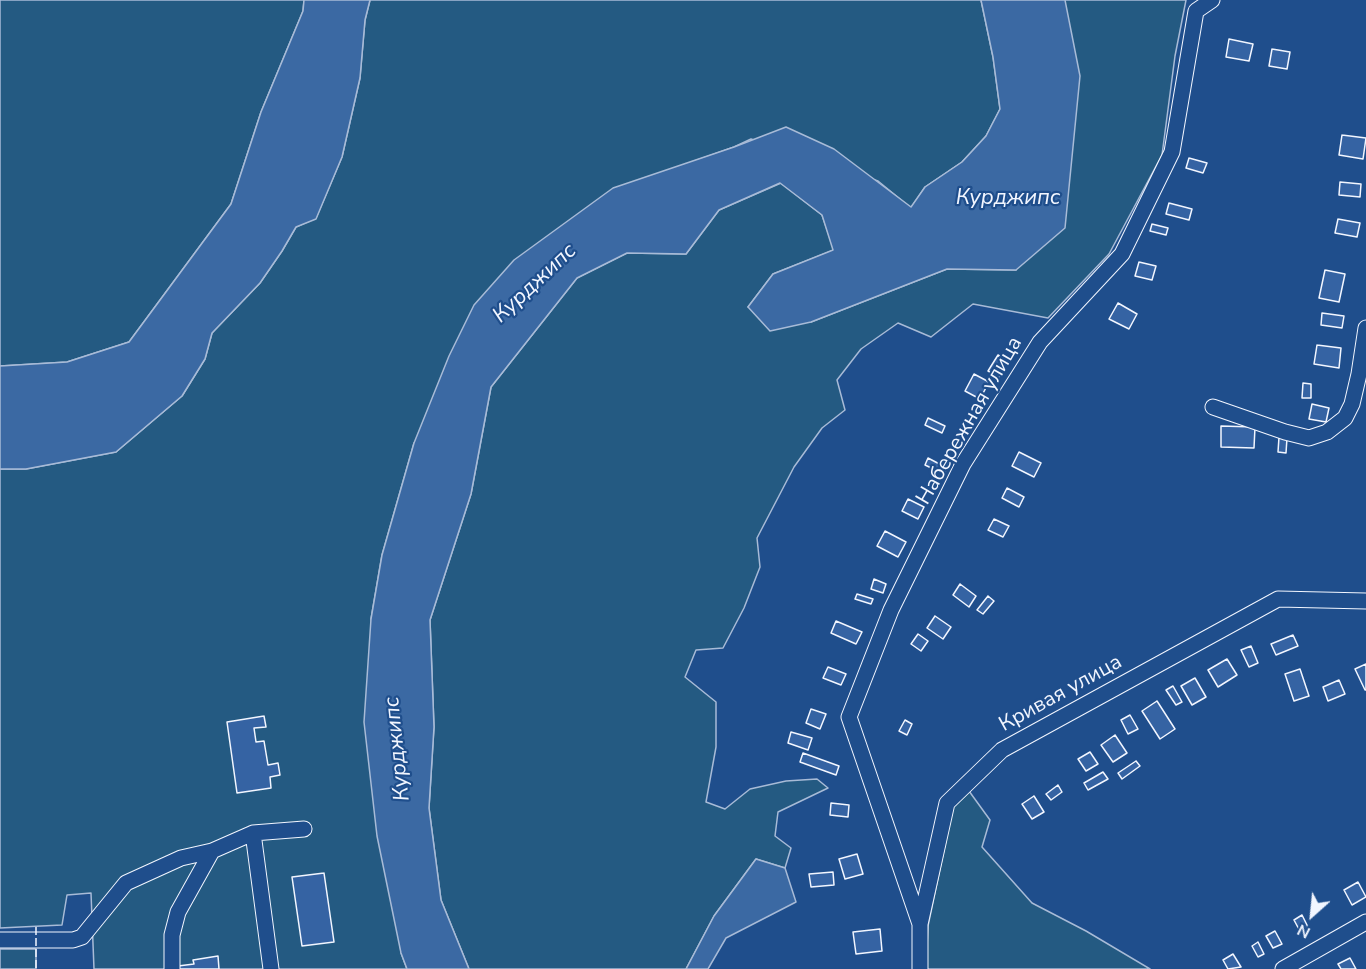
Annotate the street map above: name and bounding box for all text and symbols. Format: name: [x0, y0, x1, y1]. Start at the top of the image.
water label: Курджипс: [956, 186, 1060, 212]
water label: Курджипс: [488, 239, 582, 329]
street label: Набережная улица: [912, 333, 1028, 509]
street label: Кривая улица: [995, 650, 1127, 738]
water label: Курджипс: [379, 696, 417, 802]
north arrow: [1282, 885, 1342, 945]
text: N: [1294, 919, 1314, 944]

